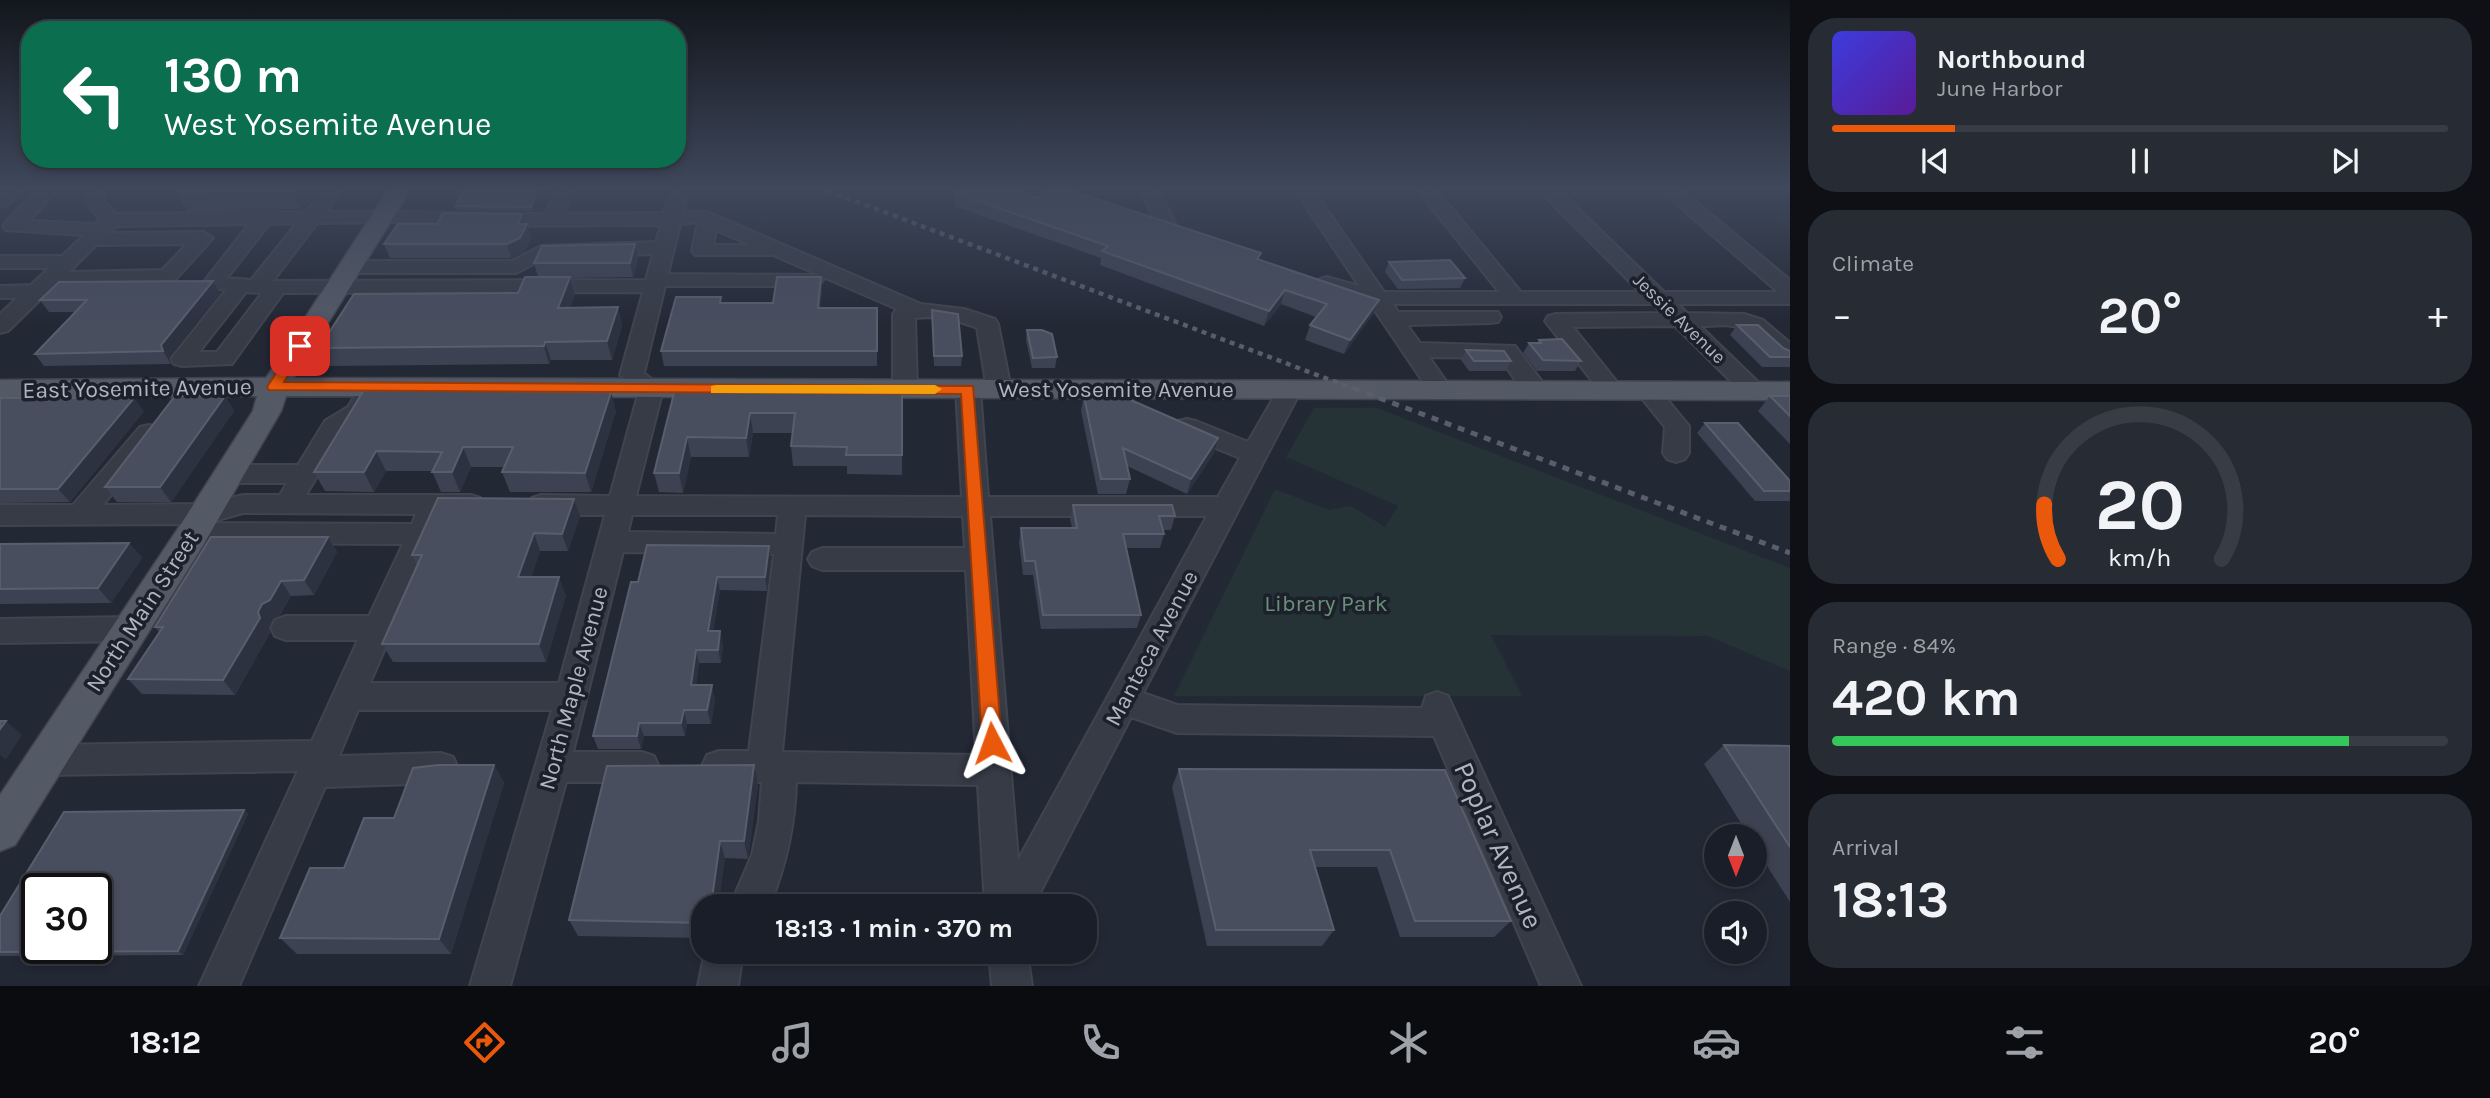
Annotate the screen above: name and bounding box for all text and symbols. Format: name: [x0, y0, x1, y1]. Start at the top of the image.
text: Northbound: [1937, 44, 2086, 75]
text: 130 m: [164, 47, 302, 104]
icon: left: [49, 49, 140, 140]
text: June Harbor: [1937, 75, 2062, 102]
text: West Yosemite Avenue: [164, 106, 492, 143]
icon: previous: [1916, 142, 1954, 180]
icon: pause: [2121, 142, 2159, 180]
icon: next: [2326, 142, 2364, 180]
text: Climate: [1832, 250, 1914, 277]
street label: Jessie Avenue: [1629, 269, 1730, 368]
text: 20°: [2098, 285, 2182, 346]
text: −: [1832, 293, 1852, 338]
text: +: [2428, 293, 2448, 338]
pin: [270, 316, 330, 376]
icon: arrive: [281, 327, 319, 365]
street label: East Yosemite Avenue: [22, 373, 252, 404]
street label: West Yosemite Avenue: [998, 376, 1234, 403]
text: 20: [2095, 462, 2185, 547]
street label: North Main Street: [80, 526, 205, 697]
text: km/h: [2108, 543, 2172, 572]
street label: Manteca Avenue: [1099, 566, 1204, 731]
street label: North Maple Avenue: [533, 583, 614, 793]
park label: Library Park: [1264, 590, 1388, 617]
text: Range · 84%: [1832, 632, 1956, 659]
text: 420 km: [1832, 667, 2021, 728]
position arrow: [955, 706, 1029, 780]
street label: Poplar Avenue: [1447, 757, 1550, 934]
north arrow: [1704, 824, 1768, 887]
map controls: [1704, 824, 1767, 964]
text: Arrival: [1832, 834, 1899, 861]
text: 18:13: [1832, 869, 1949, 930]
speed limit sign: 30: [21, 873, 112, 964]
button: sound: [1704, 901, 1767, 964]
text: 18:13 · 1 min · 370 m: [775, 913, 1013, 944]
icon: directions: [460, 1018, 509, 1067]
icon: music: [768, 1018, 817, 1067]
icon: phone: [1076, 1018, 1125, 1067]
icon: climate: [1384, 1018, 1433, 1067]
icon: car: [1692, 1018, 1741, 1067]
icon: filters: [2000, 1018, 2049, 1067]
text: 18:12: [130, 1024, 201, 1061]
text: 20°: [2308, 1024, 2360, 1061]

